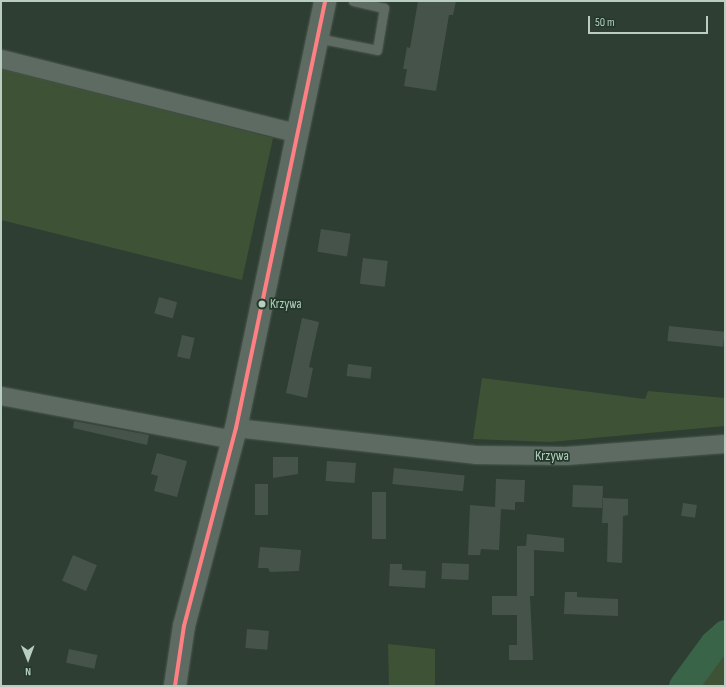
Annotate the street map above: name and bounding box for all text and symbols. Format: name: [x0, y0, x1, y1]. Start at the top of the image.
scale bar: [590, 8, 710, 34]
text: 50 m: [595, 15, 615, 30]
place label: Krzywa: [270, 296, 301, 312]
marker: Krzywa: [257, 299, 267, 309]
street label: Krzywa: [535, 448, 569, 464]
north arrow: [8, 639, 48, 679]
text: N: [25, 665, 31, 678]

